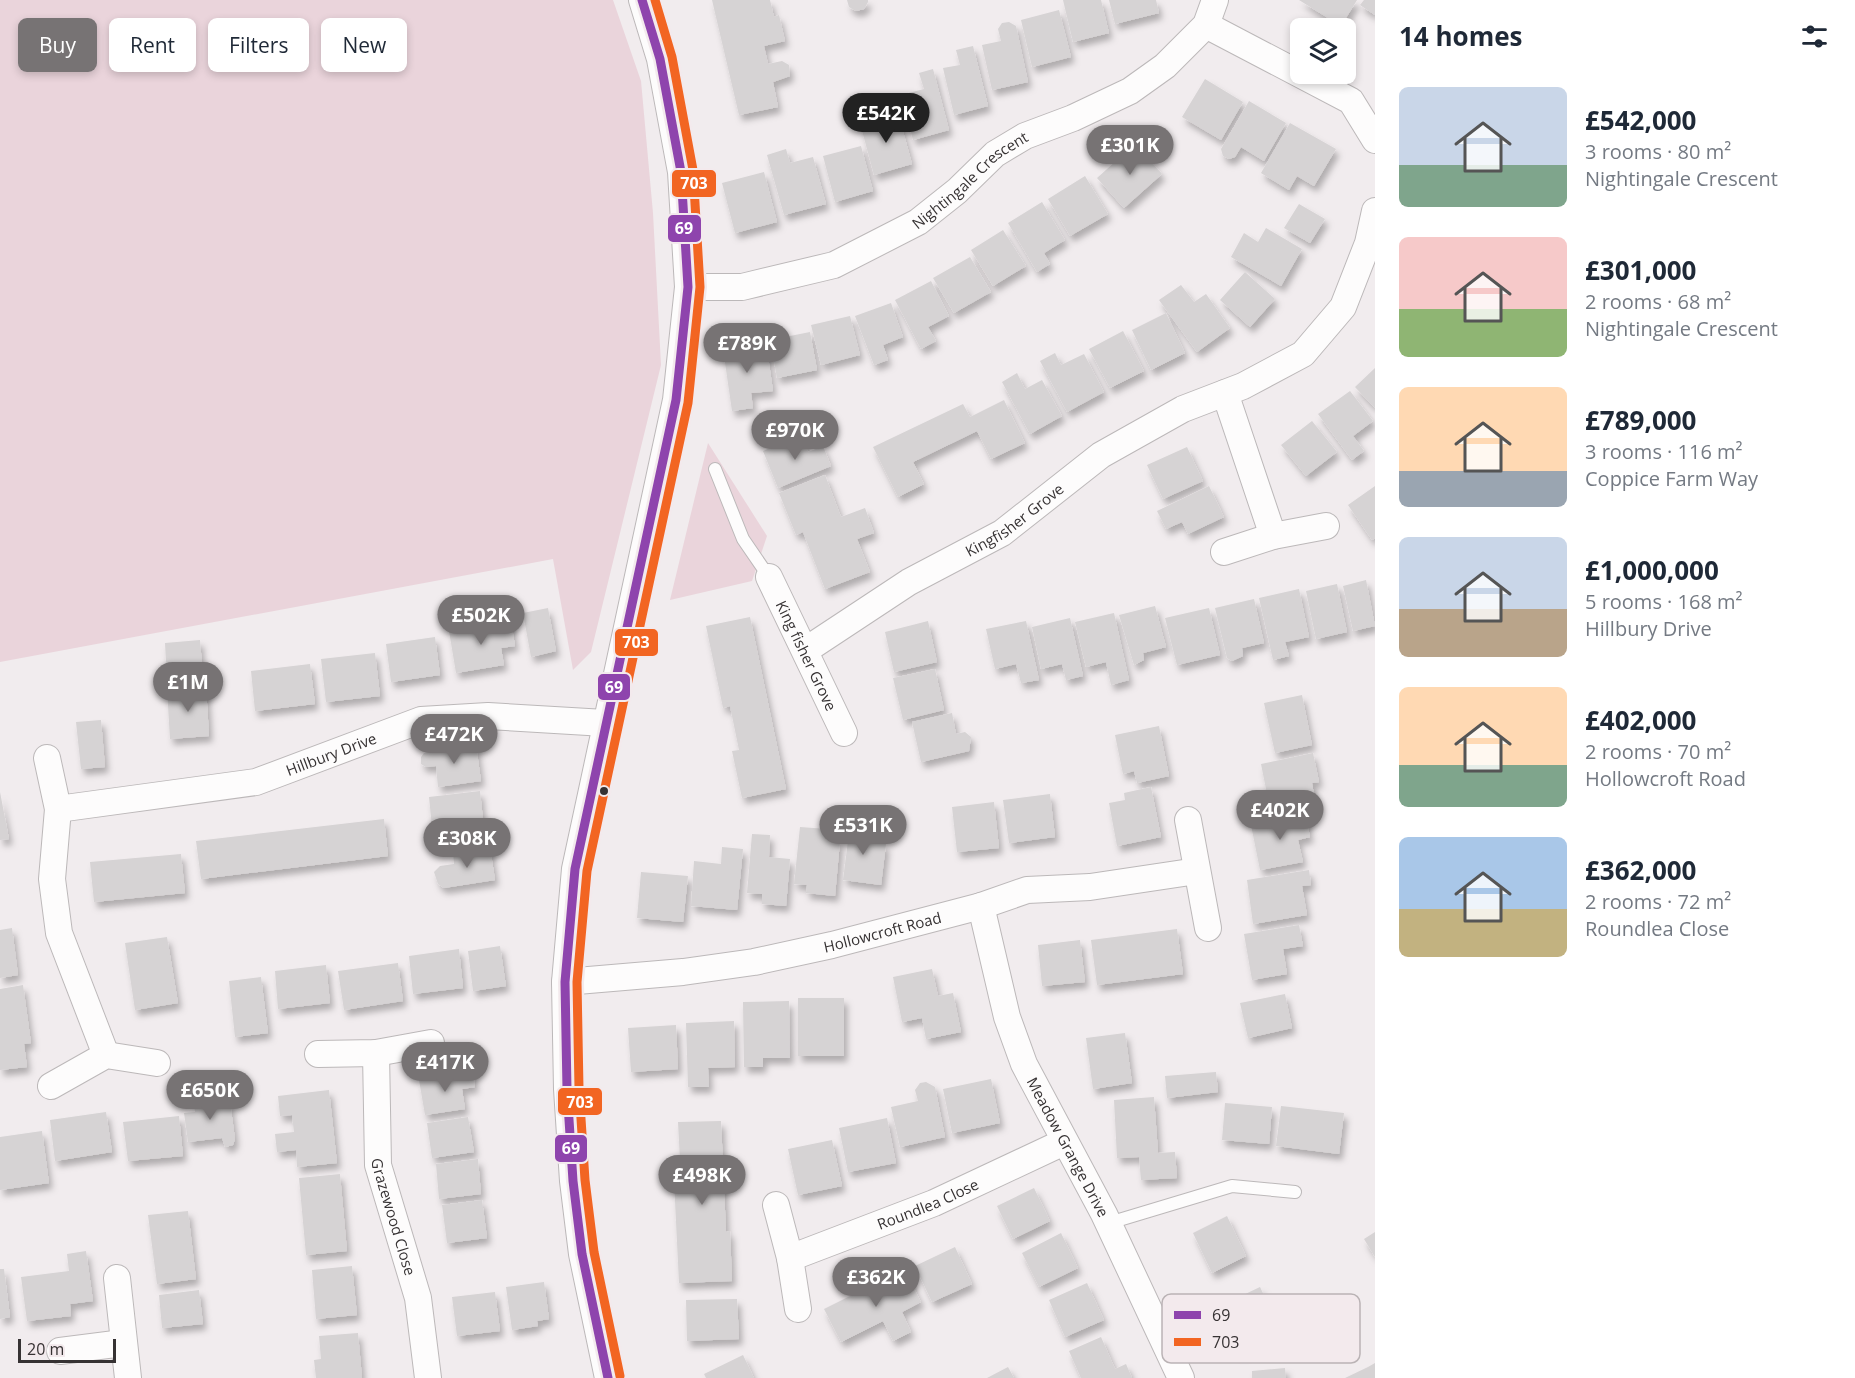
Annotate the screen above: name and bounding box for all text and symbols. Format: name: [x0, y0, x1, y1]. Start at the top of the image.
chip: Buy: [18, 18, 97, 72]
chip: Rent: [109, 18, 196, 72]
chip: Filters: [208, 18, 309, 72]
chip: New: [321, 18, 407, 72]
map controls: [1290, 18, 1356, 84]
button: layers: [1290, 18, 1356, 84]
text: 14 homes: [1399, 18, 1523, 54]
icon: filters: [1798, 20, 1831, 53]
pin: £542K: [844, 93, 928, 144]
text: £542K: [856, 99, 916, 126]
text: £542,000: [1585, 102, 1696, 138]
icon: home: [1447, 111, 1519, 183]
pin: £301K: [1088, 125, 1172, 176]
street label: Nightingale Crescent: [908, 127, 1032, 233]
text: £301K: [1100, 131, 1160, 158]
text: 3 rooms · 80 m²: [1585, 138, 1731, 165]
text: Nightingale Crescent: [1585, 165, 1778, 192]
line badge: 703: [671, 169, 717, 198]
text: 703: [680, 172, 708, 194]
line badge: 69: [667, 214, 702, 243]
text: 69: [675, 217, 693, 239]
text: £301,000: [1585, 252, 1696, 288]
icon: home: [1447, 261, 1519, 333]
text: 2 rooms · 68 m²: [1585, 288, 1731, 315]
text: Nightingale Crescent: [1585, 315, 1778, 342]
pin: £789K: [705, 323, 789, 374]
text: £789K: [717, 329, 777, 356]
text: £789,000: [1585, 402, 1696, 438]
pin: £970K: [753, 410, 837, 461]
icon: home: [1447, 411, 1519, 483]
text: £970K: [765, 416, 825, 443]
text: 3 rooms · 116 m²: [1585, 438, 1743, 465]
text: Coppice Farm Way: [1585, 465, 1758, 492]
street label: Kingfisher Grove: [961, 478, 1067, 561]
text: £1,000,000: [1585, 552, 1719, 588]
icon: home: [1447, 561, 1519, 633]
text: 5 rooms · 168 m²: [1585, 588, 1743, 615]
pin: £502K: [439, 595, 523, 646]
street label: King fisher Grove: [772, 597, 842, 714]
text: £502K: [451, 601, 511, 628]
text: Hillbury Drive: [1585, 615, 1712, 642]
line badge: 703: [614, 628, 659, 657]
text: 703: [622, 631, 650, 653]
pin: £1M: [159, 662, 217, 713]
text: £1M: [167, 668, 209, 695]
line badge: 69: [597, 673, 631, 701]
text: 69: [605, 676, 623, 698]
text: £402,000: [1585, 702, 1696, 738]
icon: home: [1447, 711, 1519, 783]
pin: £472K: [412, 714, 496, 765]
text: £472K: [424, 720, 484, 747]
street label: Hillbury Drive: [283, 728, 379, 780]
text: 2 rooms · 70 m²: [1585, 738, 1731, 765]
text: Hollowcroft Road: [1585, 765, 1746, 792]
unlabelled marker: [598, 785, 610, 797]
pin: £402K: [1238, 790, 1322, 841]
text: £402K: [1250, 796, 1310, 823]
pin: £531K: [821, 805, 905, 856]
text: £531K: [833, 811, 893, 838]
pin: £308K: [425, 818, 509, 869]
text: £308K: [437, 824, 497, 851]
text: £362,000: [1585, 852, 1696, 888]
icon: home: [1447, 861, 1519, 933]
text: 2 rooms · 72 m²: [1585, 888, 1731, 915]
street label: Hollowcroft Road: [822, 907, 943, 957]
text: Roundlea Close: [1585, 915, 1729, 942]
pin: £417K: [403, 1042, 487, 1093]
text: £417K: [415, 1048, 475, 1075]
pin: £650K: [168, 1070, 252, 1121]
street label: Meadow Grange Drive: [1023, 1073, 1114, 1220]
text: £650K: [180, 1076, 240, 1103]
line badge: 703: [557, 1087, 603, 1116]
text: 703: [566, 1091, 594, 1113]
line badge: 69: [554, 1134, 588, 1163]
text: 69: [562, 1137, 580, 1159]
pin: £498K: [660, 1155, 744, 1206]
street label: Grazewood Close: [368, 1158, 421, 1278]
text: £498K: [672, 1161, 732, 1188]
street label: Roundlea Close: [874, 1174, 982, 1234]
pin: £362K: [834, 1257, 918, 1308]
text: £362K: [846, 1263, 906, 1290]
legend: [1162, 1294, 1360, 1363]
text: 69: [1212, 1304, 1230, 1326]
text: 703: [1212, 1331, 1239, 1353]
scale bar: [18, 1336, 116, 1364]
text: 20 m: [27, 1338, 64, 1360]

